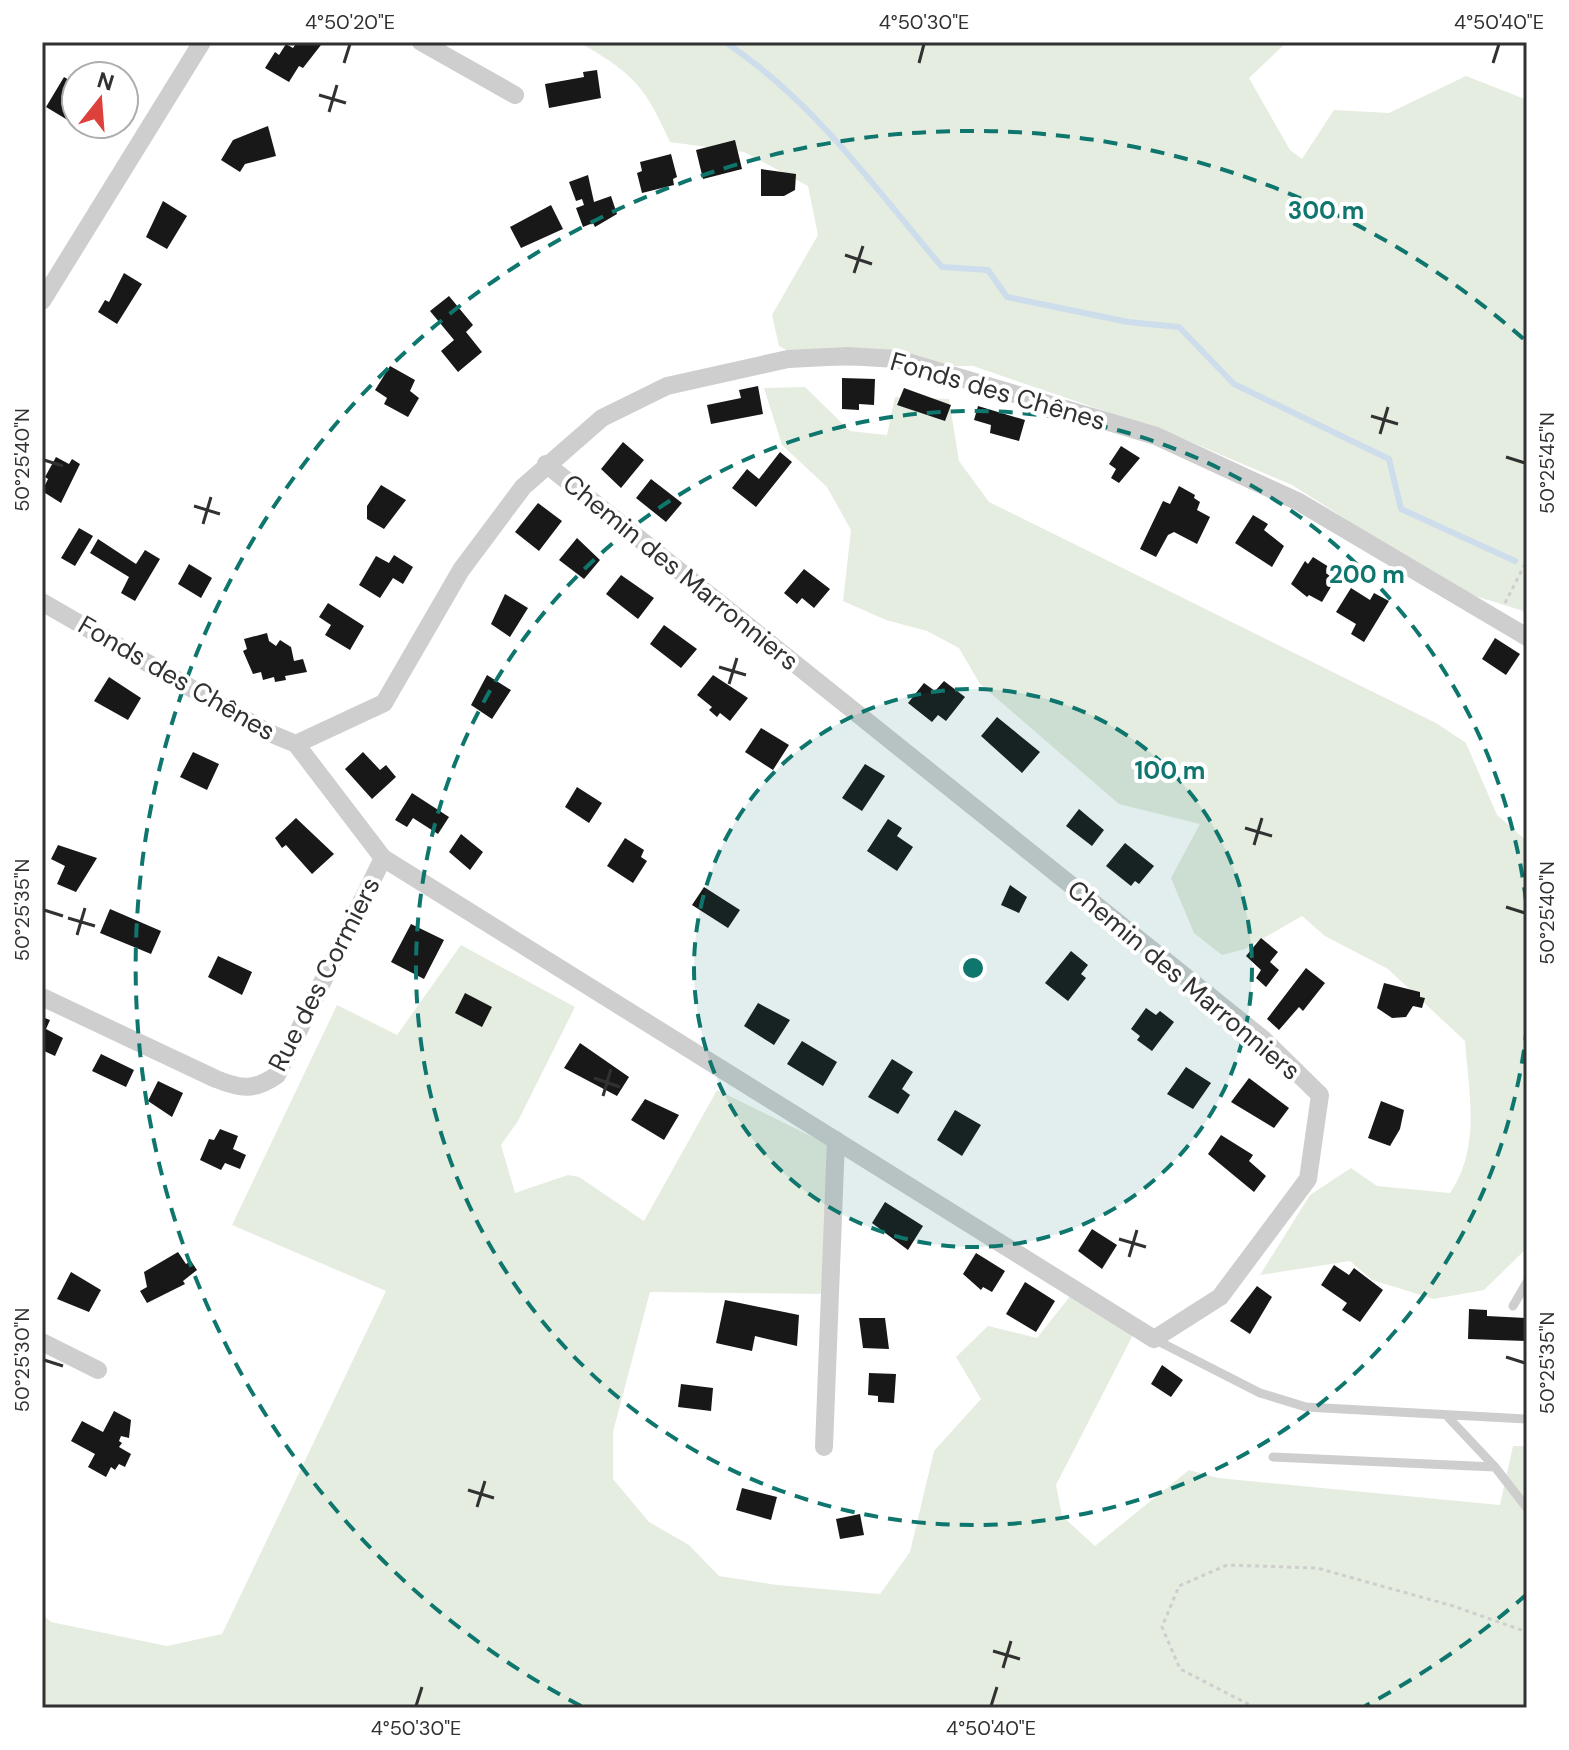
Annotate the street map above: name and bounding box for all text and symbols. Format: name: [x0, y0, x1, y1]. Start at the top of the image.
text: 4°50'20"E: [305, 9, 395, 35]
text: 4°50'30"E: [879, 9, 969, 35]
text: 4°50'40"E: [1454, 9, 1544, 35]
north arrow: [60, 60, 140, 140]
text: N: [94, 65, 118, 98]
text: 300 m: [1288, 195, 1364, 226]
street label: Fonds des Chênes: [887, 344, 1109, 438]
text: 50°25'40"N: [9, 408, 35, 512]
text: 50°25'45"N: [1534, 412, 1560, 514]
street label: Chemin des Marronniers: [556, 466, 806, 678]
text: 200 m: [1329, 559, 1405, 590]
street label: Fonds des Chênes: [72, 608, 282, 748]
text: 100 m: [1135, 755, 1205, 786]
text: 50°25'35"N: [9, 859, 35, 961]
text: 50°25'40"N: [1534, 861, 1560, 965]
street label: Rue des Cormiers: [260, 871, 388, 1077]
street label: Chemin des Marronniers: [1060, 872, 1308, 1088]
centre of rings: [959, 954, 987, 982]
text: 50°25'30"N: [9, 1308, 35, 1412]
text: 50°25'35"N: [1534, 1312, 1560, 1414]
text: 4°50'30"E: [371, 1715, 461, 1741]
text: 4°50'40"E: [946, 1715, 1036, 1741]

